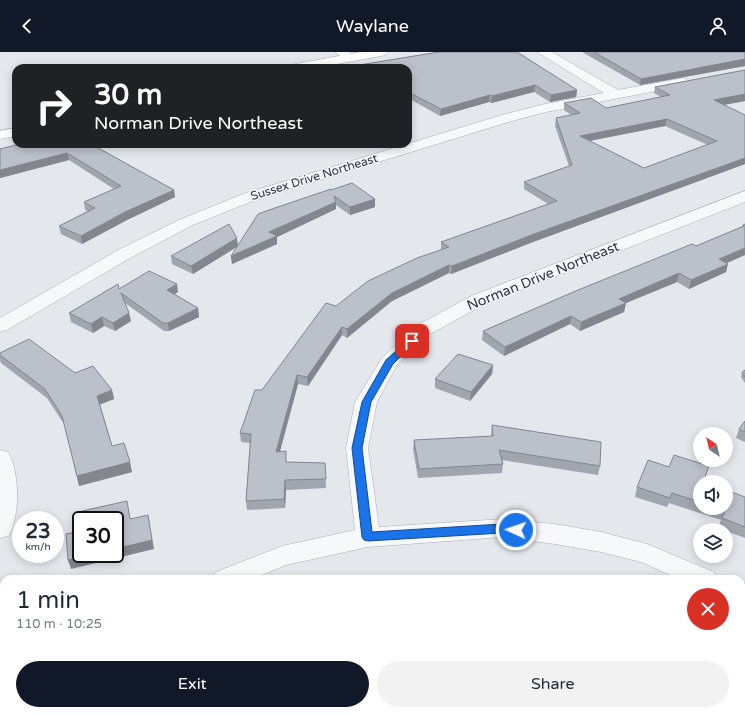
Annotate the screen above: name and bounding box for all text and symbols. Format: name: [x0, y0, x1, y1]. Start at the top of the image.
icon: back: [16, 15, 38, 37]
text: Waylane: [336, 15, 409, 37]
icon: person: [707, 15, 729, 37]
text: 30 m: [94, 78, 162, 112]
icon: right: [28, 80, 80, 132]
text: Norman Drive Northeast: [94, 112, 303, 134]
street label: Sussex Drive Northeast: [249, 151, 380, 203]
street label: Norman Drive Northeast: [464, 237, 622, 314]
pin: [395, 324, 429, 358]
icon: arrive: [401, 330, 423, 352]
north arrow: [693, 427, 733, 467]
map controls: [693, 427, 733, 563]
button: sound: [693, 475, 733, 515]
position arrow: [495, 509, 537, 551]
speed limit sign: 30: [72, 511, 124, 563]
text: 23: [25, 520, 51, 544]
button: layers: [693, 523, 733, 563]
text: km/h: [25, 541, 51, 553]
text: 1 min: [16, 586, 80, 615]
button: close: [687, 588, 729, 630]
text: 110 m · 10:25: [16, 616, 102, 632]
button: Exit: [16, 661, 369, 707]
button: Share: [377, 661, 729, 707]

